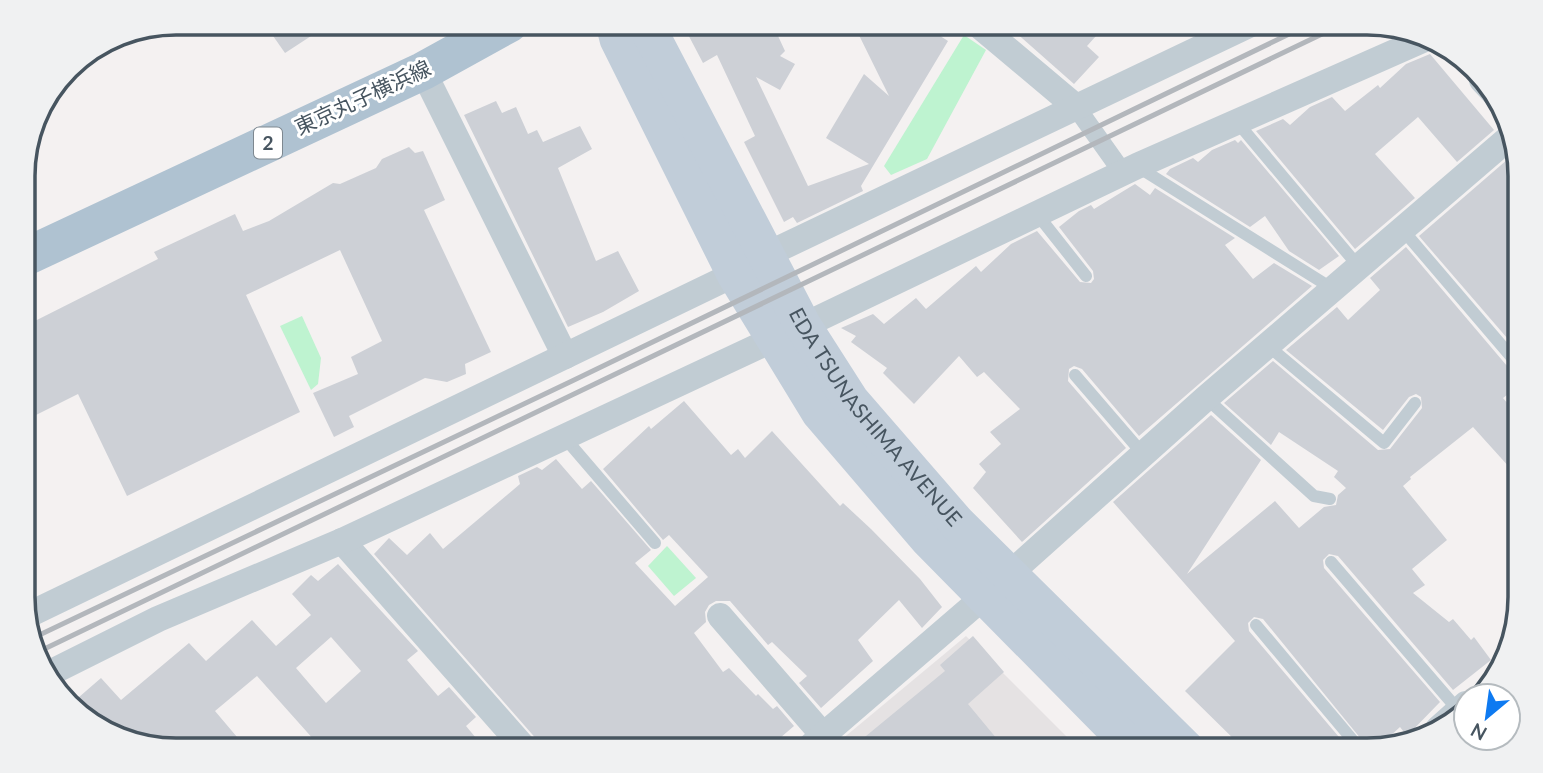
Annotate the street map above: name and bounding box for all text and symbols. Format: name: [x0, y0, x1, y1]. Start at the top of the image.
street label: 東京丸子横浜線: [290, 54, 434, 139]
road number: 2: [254, 127, 282, 158]
street label: EDA TSUNASHIMA AVENUE: [785, 303, 968, 531]
north arrow: [1452, 682, 1522, 752]
text: N: [1467, 719, 1490, 746]

